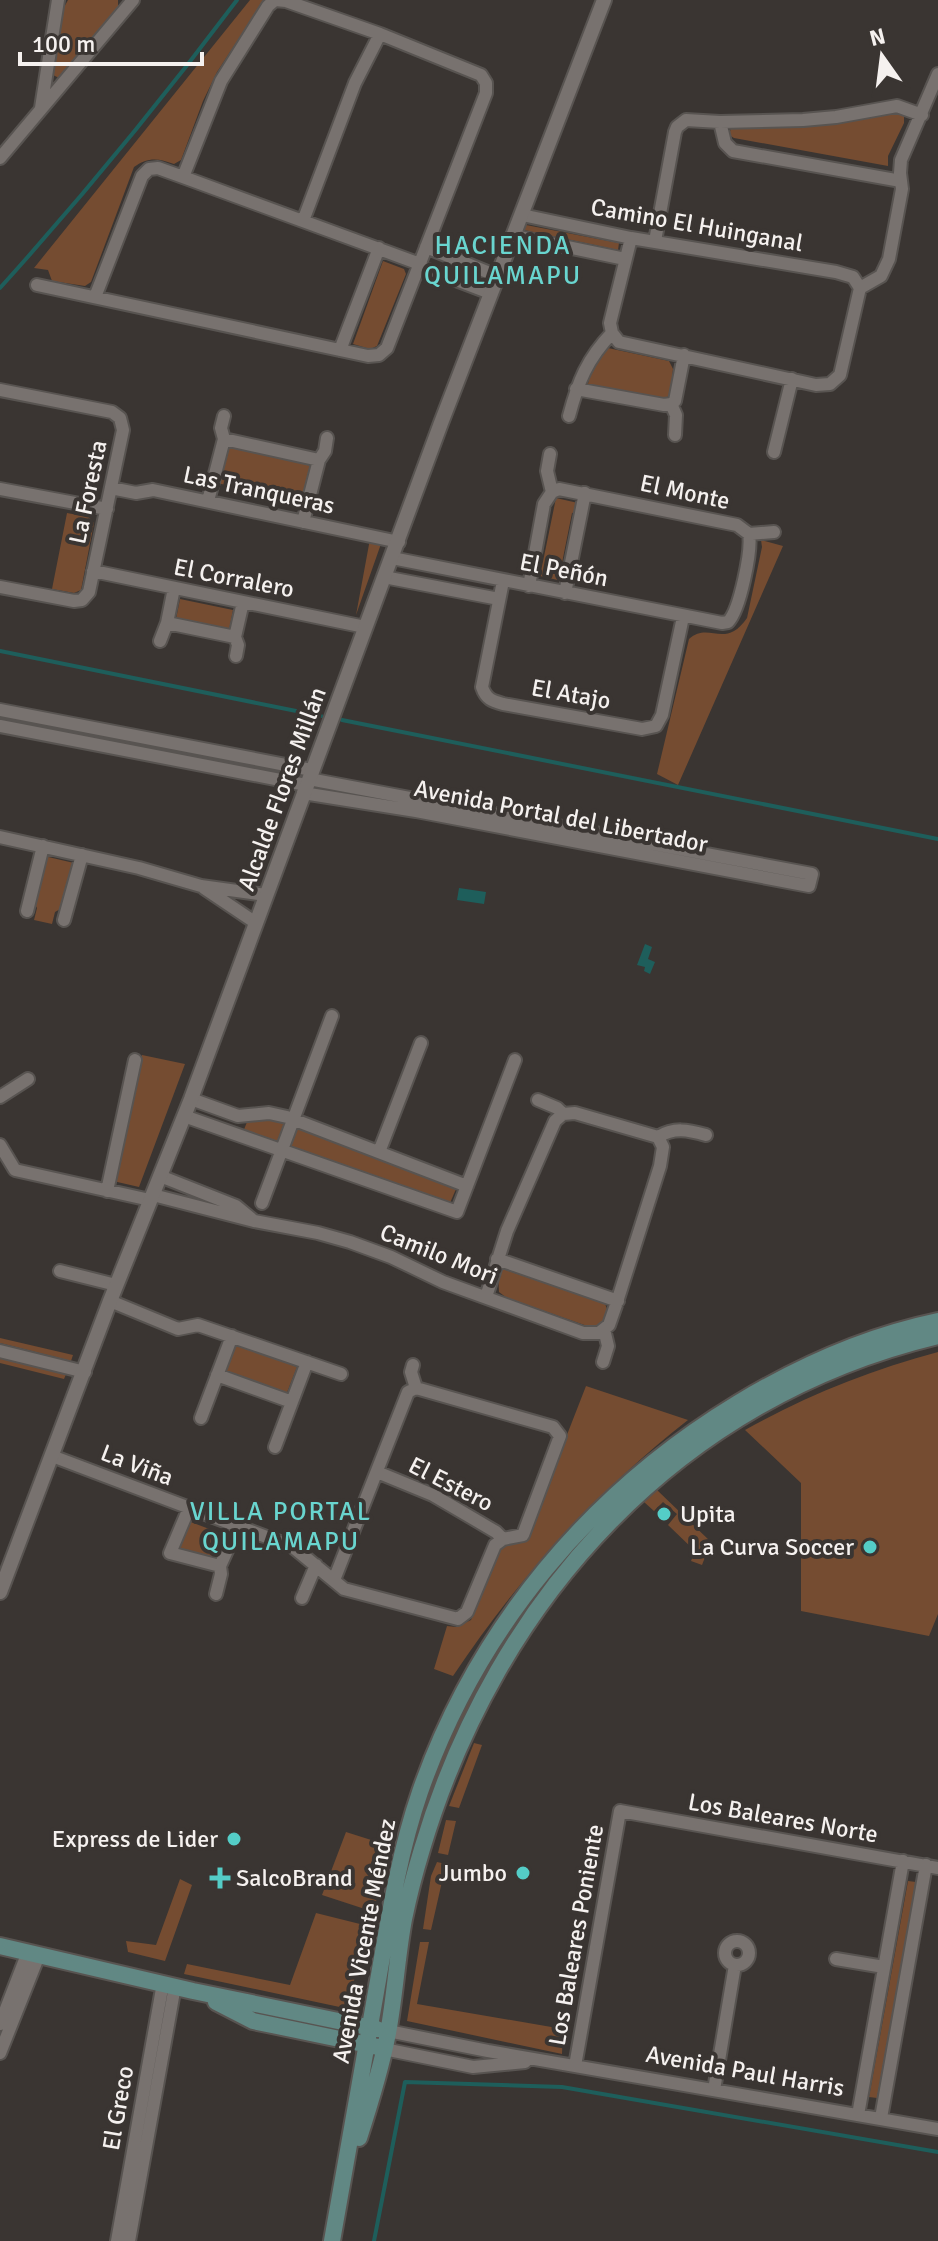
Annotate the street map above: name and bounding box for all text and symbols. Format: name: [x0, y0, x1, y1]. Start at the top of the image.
scale bar: [20, 16, 202, 66]
north arrow: [842, 16, 922, 96]
text: N: [867, 22, 888, 52]
text: 100 m: [32, 29, 95, 59]
street label: Camino El Huinganal: [589, 192, 805, 258]
district label: HACIENDA QUILAMAPU: [424, 230, 582, 292]
street label: La Foresta: [62, 437, 114, 547]
street label: Las Tranqueras: [181, 459, 337, 521]
street label: El Monte: [637, 468, 733, 516]
street label: El Peñón: [517, 547, 611, 593]
street label: El Corralero: [171, 552, 297, 604]
street label: El Atajo: [529, 672, 613, 716]
street label: Alcalde Flores Millán: [231, 683, 333, 895]
street label: Avenida Portal del Libertador: [412, 773, 711, 859]
street label: Camilo Mori: [376, 1217, 502, 1291]
street label: La Viña: [96, 1438, 178, 1492]
street label: El Estero: [404, 1450, 498, 1518]
district label: VILLA PORTAL QUILAMAPU: [190, 1496, 372, 1558]
place label: Upita: [680, 1499, 736, 1529]
marker: Upita: [655, 1505, 673, 1523]
place label: La Curva Soccer: [690, 1532, 854, 1562]
marker: La Curva Soccer: [861, 1538, 879, 1556]
street label: Los Baleares Norte: [686, 1787, 880, 1849]
street label: Avenida Vicente Méndez: [326, 1816, 402, 2066]
street label: Los Baleares Poniente: [542, 1822, 610, 2048]
place label: Express de Lider: [52, 1824, 218, 1854]
marker: Express de Lider: [225, 1830, 243, 1848]
place label: Jumbo: [439, 1858, 507, 1888]
place label: SalcoBrand: [236, 1863, 353, 1893]
marker: Jumbo: [514, 1864, 532, 1882]
marker: SalcoBrand: [211, 1869, 229, 1887]
street label: Avenida Paul Harris: [644, 2039, 846, 2103]
street label: El Greco: [96, 2063, 140, 2153]

